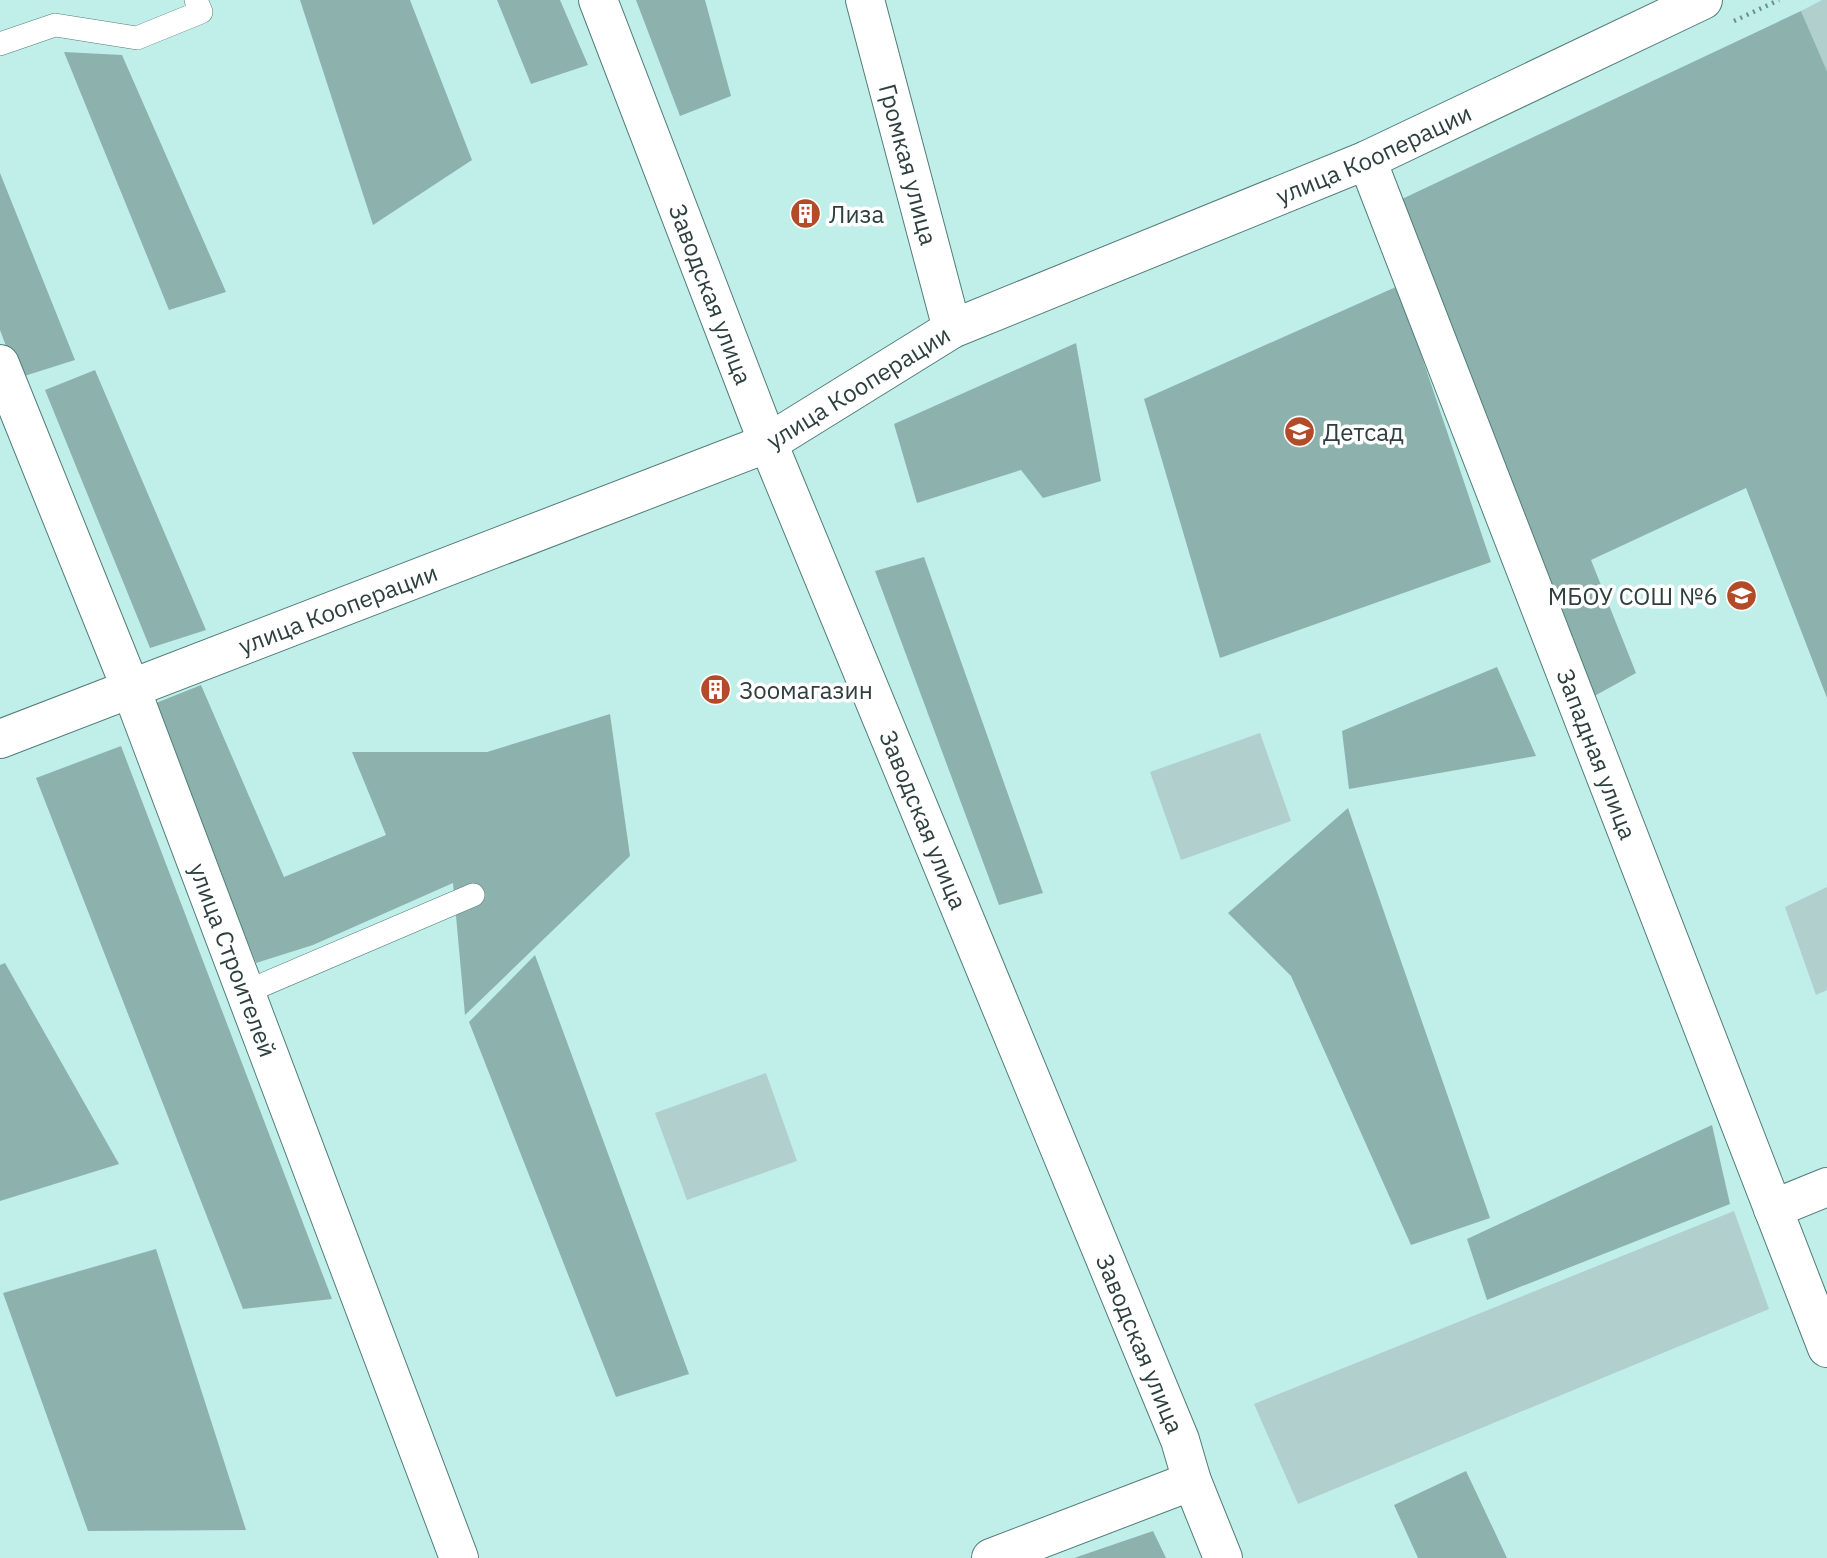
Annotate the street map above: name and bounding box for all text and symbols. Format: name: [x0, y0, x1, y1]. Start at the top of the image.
street label: Громкая улица: [872, 80, 945, 249]
street label: улица Кооперации: [1271, 97, 1477, 211]
building icon: Лиза: [789, 197, 823, 231]
place label: Лиза: [829, 198, 884, 230]
street label: Заводская улица: [662, 199, 760, 389]
street label: улица Кооперации: [760, 318, 956, 456]
school or university icon: Детсад: [1283, 415, 1317, 449]
place label: Детсад: [1323, 416, 1404, 448]
street label: улица Кооперации: [234, 556, 442, 662]
school or university icon: МБОУ СОШ №6: [1724, 579, 1758, 613]
place label: МБОУ СОШ №6: [1548, 580, 1718, 612]
street label: Западная улица: [1549, 664, 1645, 844]
building icon: Зоомагазин: [699, 673, 733, 707]
place label: Зоомагазин: [739, 674, 873, 706]
street label: Заводская улица: [872, 725, 975, 914]
street label: улица Строителей: [182, 858, 284, 1061]
street label: Заводская улица: [1089, 1249, 1192, 1438]

